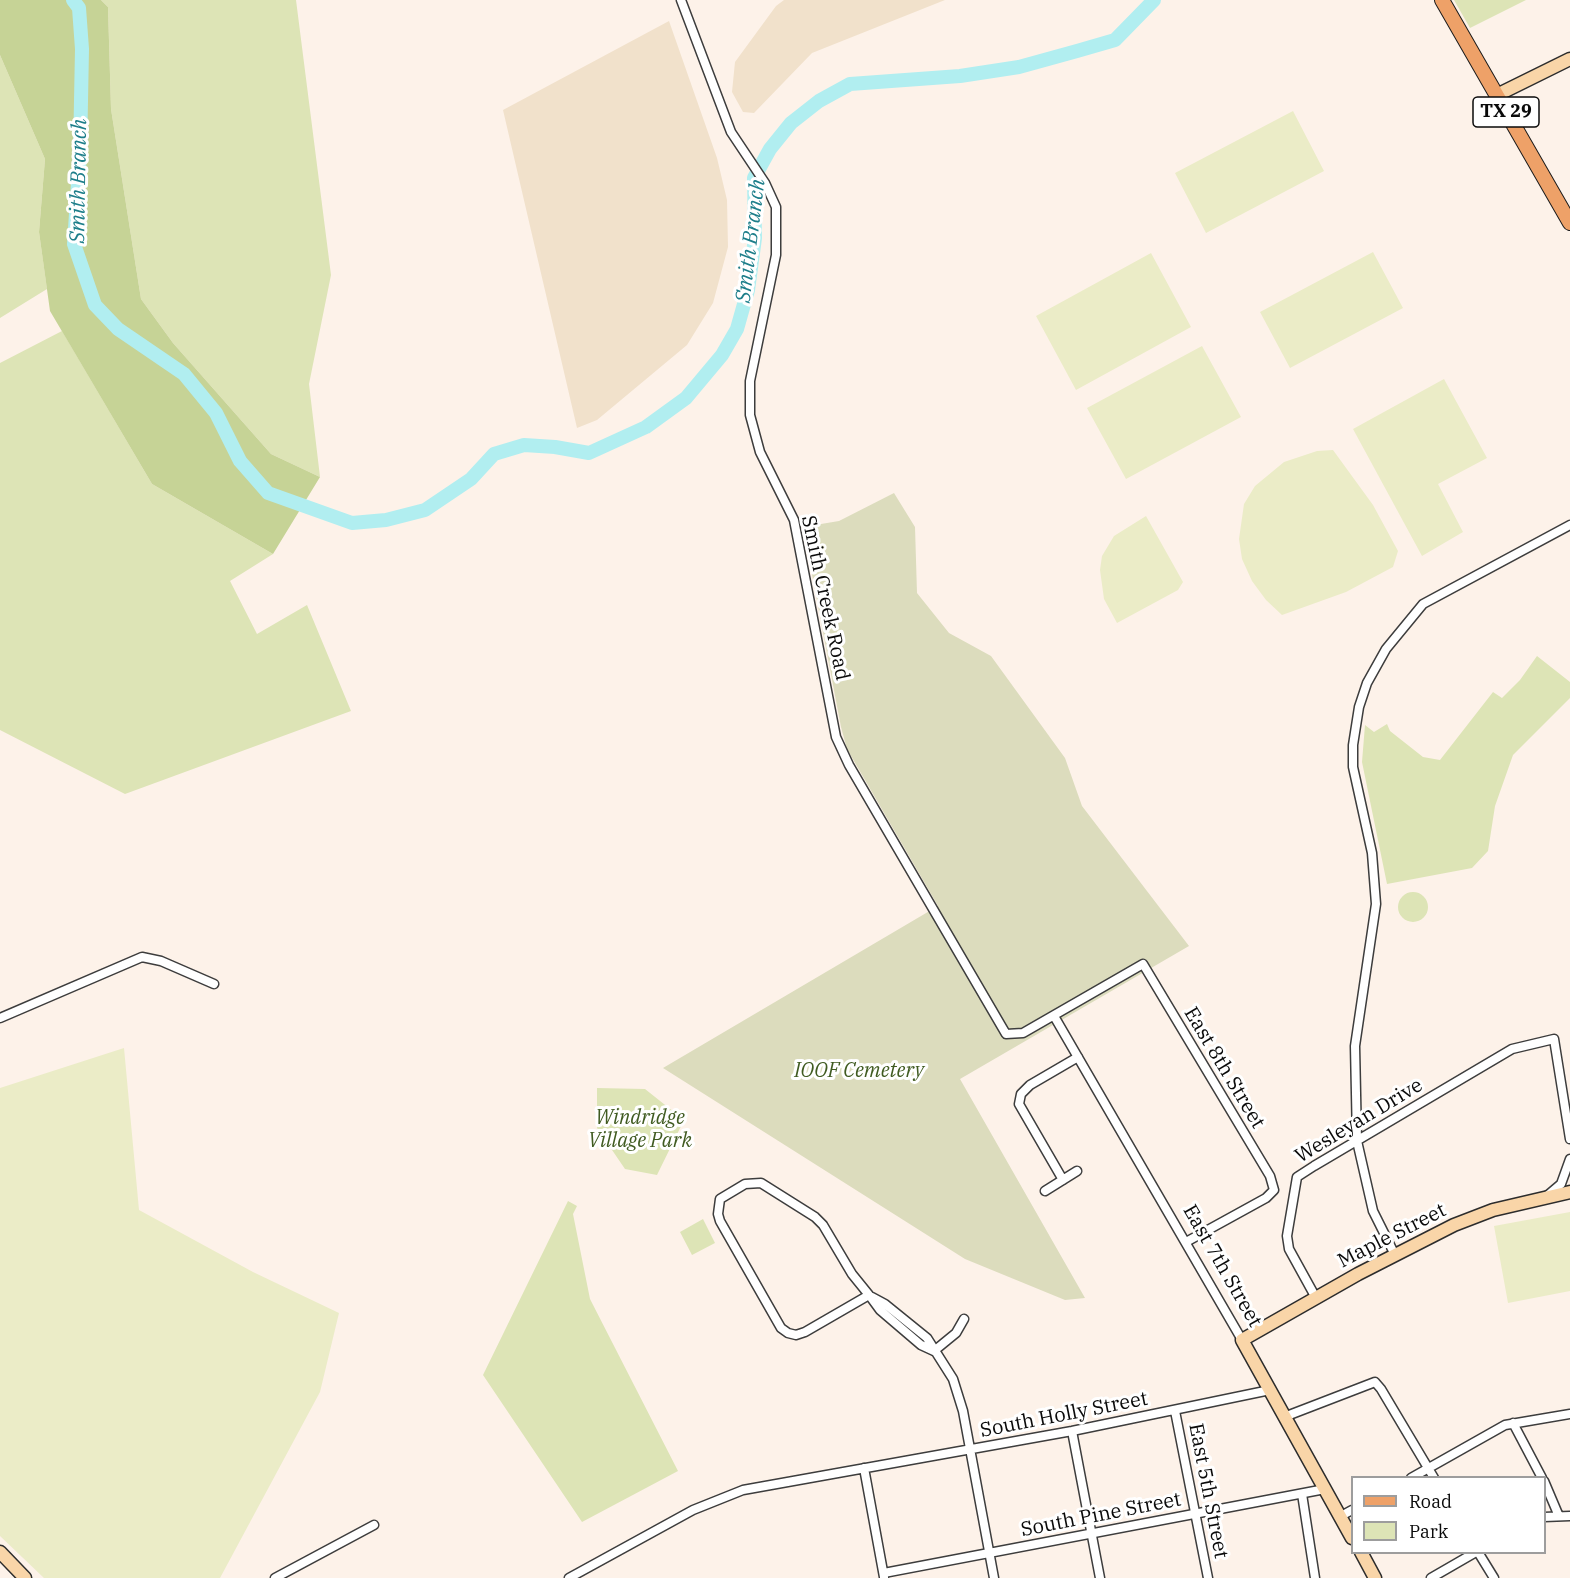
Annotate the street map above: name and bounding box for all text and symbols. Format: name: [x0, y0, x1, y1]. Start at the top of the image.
road number: TX 29: [1473, 97, 1539, 127]
water label: Smith Branch: [65, 118, 93, 244]
water label: Smith Branch: [731, 178, 771, 304]
street label: Smith Creek Road: [796, 513, 854, 683]
street label: East 8th Street: [1178, 1003, 1270, 1133]
park label: IOOF Cemetery: [794, 1059, 924, 1083]
street label: Wesleyan Drive: [1291, 1073, 1427, 1169]
park label: Windridge Village Park: [588, 1106, 692, 1153]
street label: Maple Street: [1334, 1198, 1450, 1274]
street label: East 7th Street: [1177, 1200, 1267, 1332]
street label: South Holly Street: [978, 1387, 1150, 1443]
street label: East 5th Street: [1183, 1421, 1233, 1561]
legend: [1351, 1476, 1546, 1554]
street label: South Pine Street: [1019, 1488, 1183, 1542]
text: Road: [1409, 1490, 1452, 1513]
text: Park: [1409, 1520, 1448, 1543]

